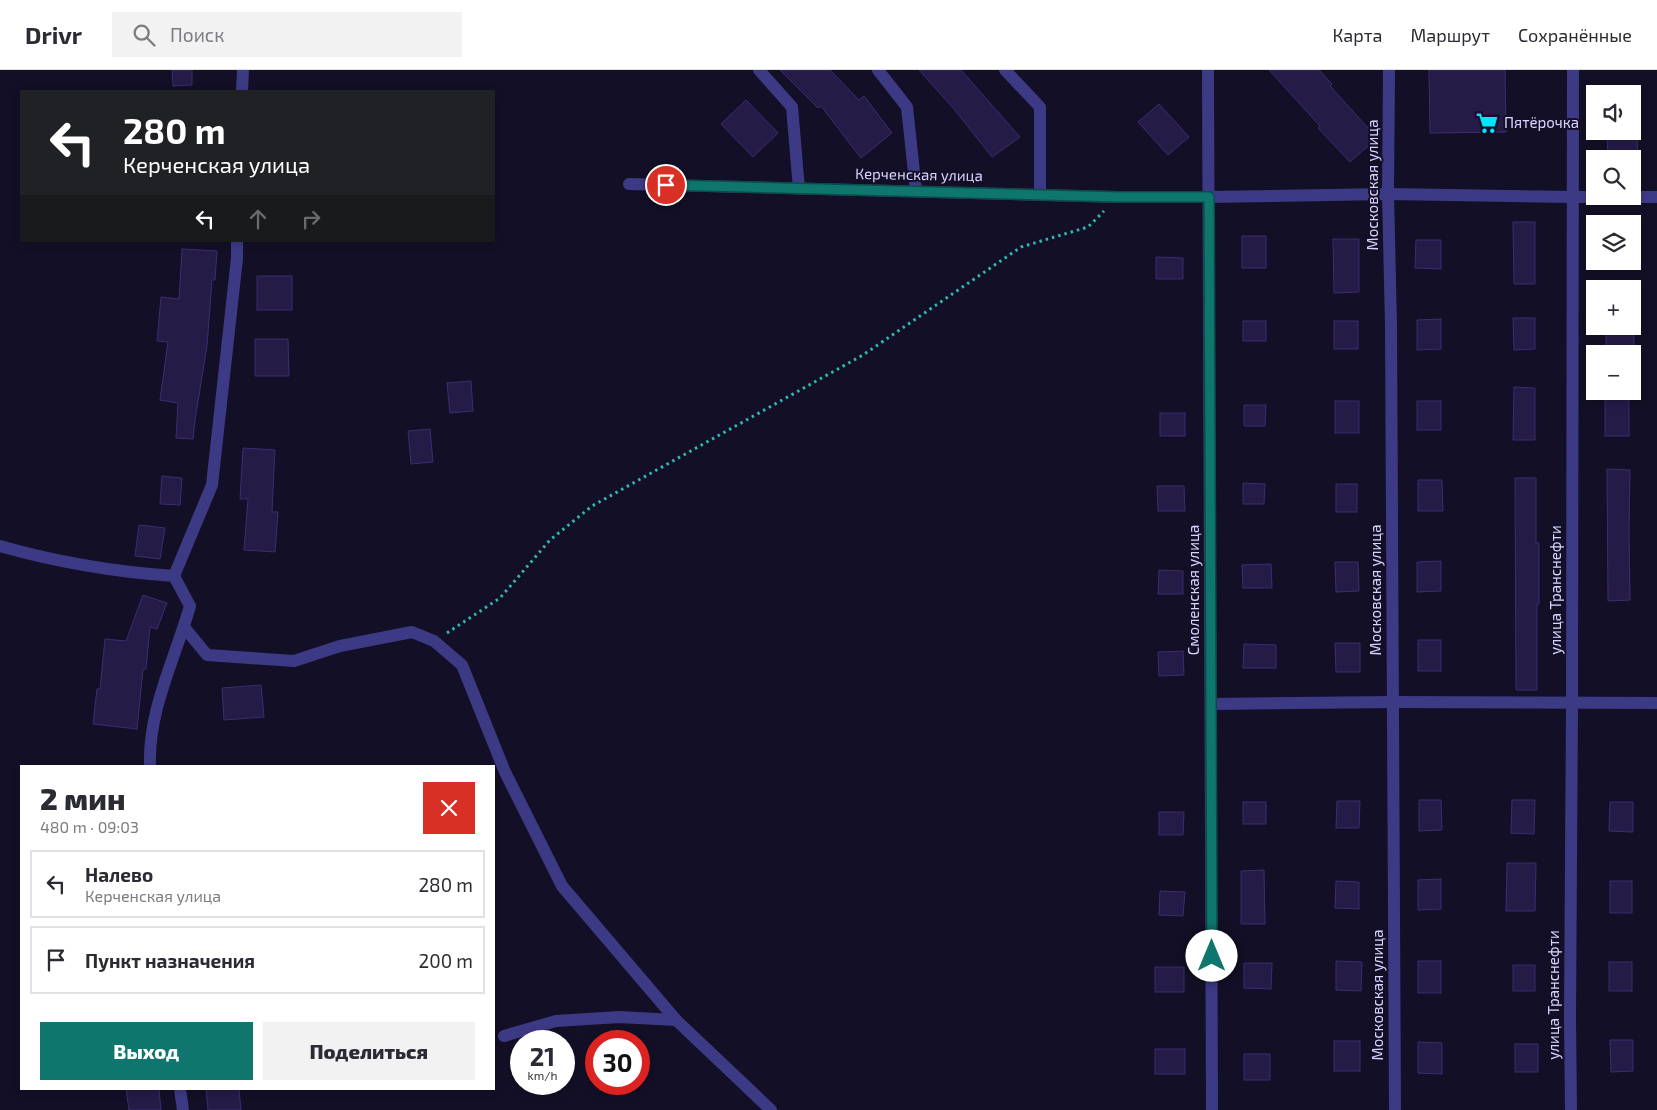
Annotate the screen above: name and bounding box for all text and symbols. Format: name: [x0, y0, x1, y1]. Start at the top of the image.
search box: [112, 12, 462, 57]
text: Drivr: [25, 20, 82, 49]
icon: search: [130, 21, 158, 49]
text: Поиск: [170, 23, 224, 46]
text: Карта: [1332, 24, 1382, 46]
text: Маршрут: [1410, 24, 1490, 46]
text: Сохранённые: [1518, 24, 1632, 46]
map controls: [1586, 85, 1641, 400]
button: sound: [1586, 85, 1641, 140]
text: 280 m: [123, 109, 226, 151]
icon: left: [40, 110, 105, 175]
supermarket icon: Пятёрочка: [1474, 110, 1500, 136]
place label: Пятёрочка: [1504, 113, 1579, 131]
street label: Московская улица: [1363, 119, 1382, 251]
button: search: [1586, 150, 1641, 205]
text: Керченская улица: [123, 151, 310, 177]
pin: [645, 164, 687, 206]
street label: Керченская улица: [855, 164, 983, 185]
icon: arrive: [652, 171, 680, 199]
icon: left: [191, 205, 219, 233]
icon: ahead: [244, 205, 272, 233]
icon: right: [297, 205, 325, 233]
button: layers: [1586, 215, 1641, 270]
button: +: [1586, 280, 1641, 335]
button: −: [1586, 345, 1641, 400]
street label: Московская улица: [1366, 524, 1385, 656]
street label: Смоленская улица: [1184, 525, 1203, 655]
street label: улица Транснефти: [1546, 525, 1565, 655]
text: 2 мин: [40, 780, 125, 816]
button: close: [423, 782, 475, 834]
text: 480 m · 09:03: [40, 817, 139, 836]
text: Налево: [85, 863, 153, 886]
icon: left: [42, 870, 70, 898]
text: 280 m: [418, 873, 473, 896]
text: Керченская улица: [85, 886, 221, 905]
position arrow: [1185, 929, 1237, 981]
street label: Московская улица: [1368, 929, 1387, 1061]
street label: улица Транснефти: [1544, 930, 1563, 1060]
icon: arrive: [42, 946, 70, 974]
text: Пункт назначения: [85, 949, 255, 972]
text: 200 m: [419, 949, 473, 972]
button: Выход: [40, 1022, 253, 1080]
button: Поделиться: [263, 1022, 475, 1080]
speed limit sign: 30: [585, 1030, 650, 1095]
text: 21: [530, 1041, 555, 1071]
text: km/h: [528, 1068, 557, 1082]

